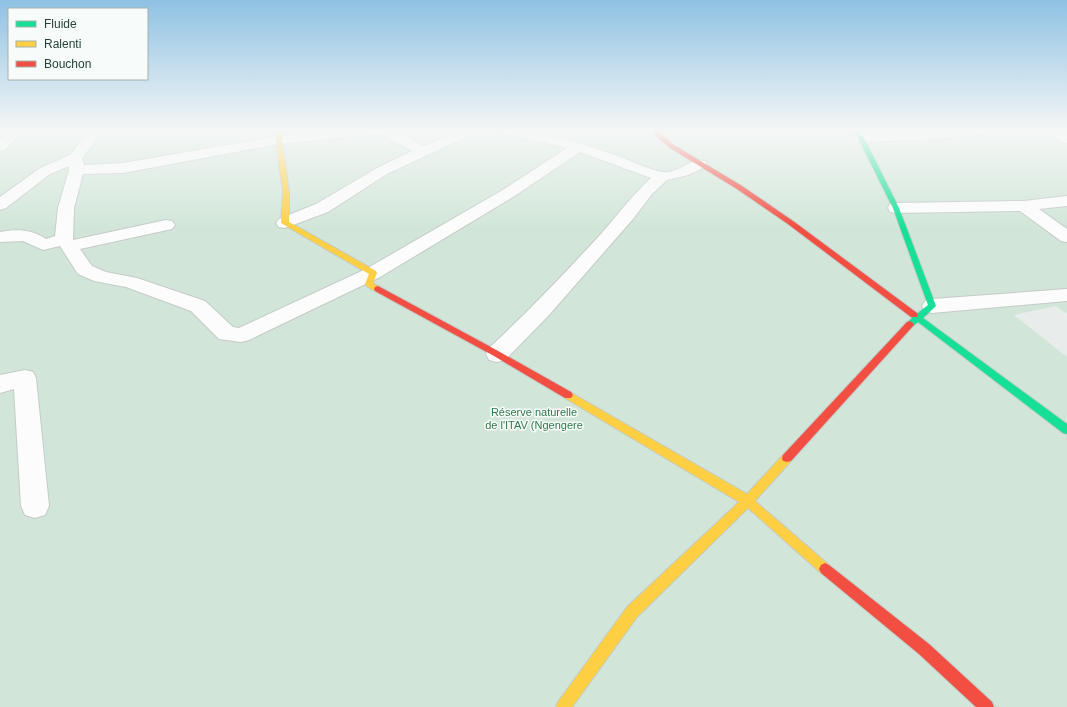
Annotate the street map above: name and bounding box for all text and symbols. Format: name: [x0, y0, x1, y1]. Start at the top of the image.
legend: [8, 8, 148, 80]
text: Fluide: [44, 17, 77, 31]
text: Ralenti: [44, 37, 81, 51]
text: Bouchon: [44, 57, 91, 71]
park label: Réserve naturelle de l'ITAV (Ngengere: [485, 406, 583, 431]

